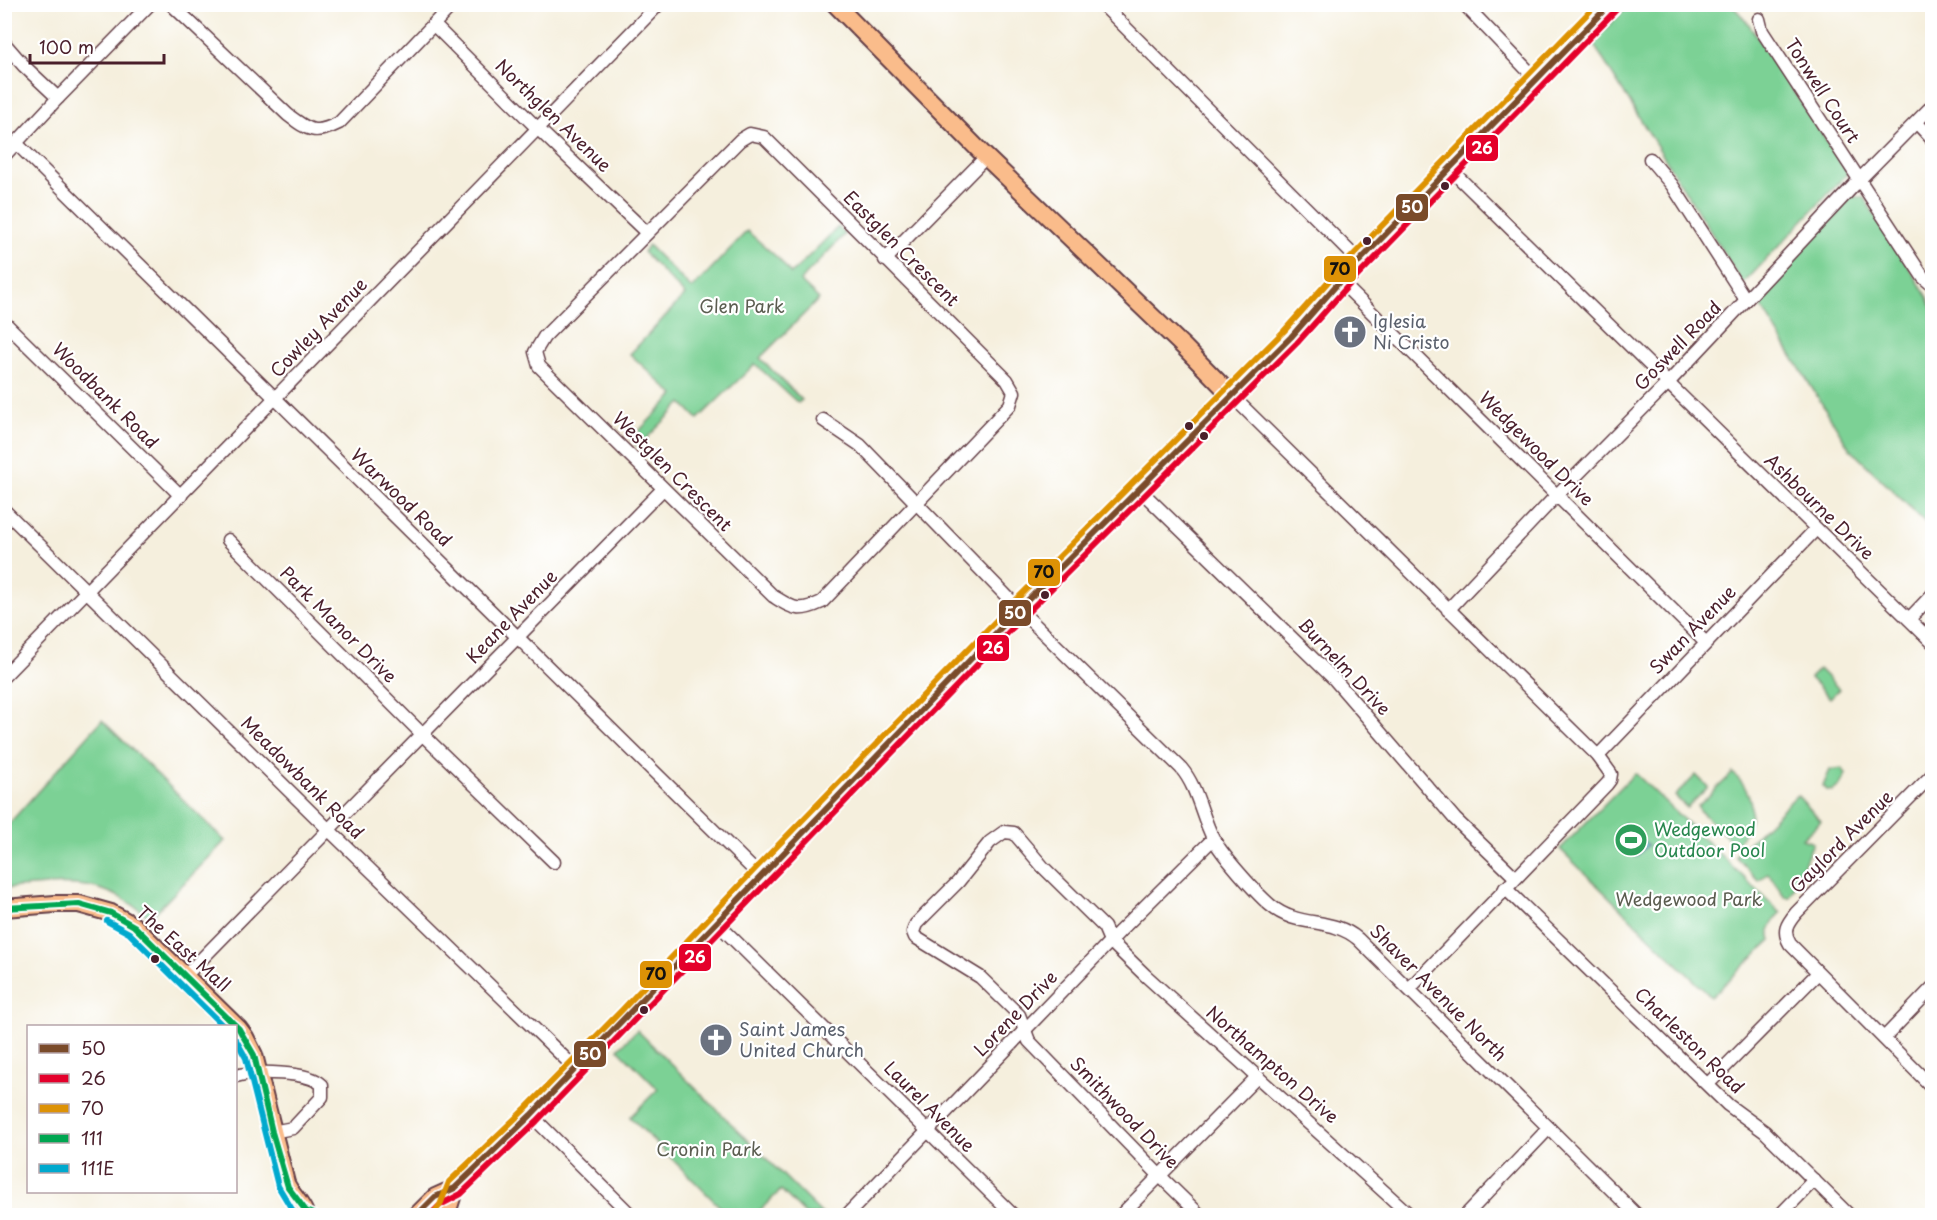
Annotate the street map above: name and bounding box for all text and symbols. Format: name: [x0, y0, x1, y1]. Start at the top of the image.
scale bar: [30, 27, 164, 65]
street label: Tonwell Court: [1779, 32, 1867, 148]
text: 100 m: [39, 33, 94, 60]
street label: Northglen Avenue: [490, 52, 618, 178]
line badge: 26: [1465, 134, 1499, 162]
text: 26: [1471, 135, 1493, 159]
unlabelled marker: [1439, 180, 1451, 192]
street label: Eastglen Crescent: [838, 184, 966, 312]
line badge: 50: [1395, 193, 1429, 222]
text: 50: [1401, 194, 1423, 218]
unlabelled marker: [1361, 235, 1373, 247]
line badge: 70: [1323, 255, 1357, 283]
text: 70: [1330, 256, 1351, 280]
street label: Cowley Avenue: [263, 271, 373, 383]
park label: Glen Park: [699, 292, 785, 319]
street label: Goswell Road: [1627, 294, 1727, 396]
place label: Iglesia Ni Cristo: [1373, 307, 1449, 355]
church icon: Iglesia Ni Cristo: [1332, 314, 1368, 350]
street label: Woodbank Road: [47, 336, 165, 454]
street label: Wedgewood Drive: [1473, 384, 1601, 512]
street label: Westglen Crescent: [607, 405, 739, 537]
unlabelled marker: [1183, 420, 1195, 432]
unlabelled marker: [1198, 430, 1210, 442]
street label: Warwood Road: [345, 441, 459, 552]
street label: Ashbourne Drive: [1759, 446, 1881, 565]
line badge: 70: [1027, 558, 1061, 587]
street label: Park Manor Drive: [275, 559, 404, 688]
text: 70: [1034, 559, 1055, 583]
street label: Keane Avenue: [459, 563, 563, 669]
street label: Swan Avenue: [1642, 578, 1742, 680]
unlabelled marker: [1039, 589, 1051, 601]
line badge: 50: [998, 599, 1032, 627]
text: 50: [1004, 600, 1026, 624]
street label: Burnelm Drive: [1293, 611, 1398, 721]
line badge: 26: [976, 634, 1010, 662]
text: 26: [982, 635, 1004, 659]
street label: Meadowbank Road: [235, 709, 371, 845]
street label: Gaylord Avenue: [1783, 783, 1899, 899]
place label: Wedgewood Outdoor Pool: [1654, 815, 1765, 863]
sports icon: Wedgewood Outdoor Pool: [1613, 822, 1649, 858]
park label: Wedgewood Park: [1616, 885, 1763, 912]
street label: The East Mall: [131, 898, 237, 997]
street label: Shaver Avenue North: [1364, 917, 1514, 1067]
line badge: 26: [678, 943, 712, 972]
text: 26: [684, 944, 706, 968]
unlabelled marker: [149, 953, 161, 965]
line badge: 70: [639, 960, 673, 989]
text: 70: [646, 961, 667, 985]
street label: Lorene Drive: [967, 964, 1063, 1062]
street label: Charleston Road: [1629, 980, 1751, 1099]
street label: Northampton Drive: [1201, 999, 1345, 1129]
unlabelled marker: [638, 1004, 650, 1016]
place label: Saint James United Church: [739, 1015, 864, 1063]
church icon: Saint James United Church: [698, 1022, 734, 1058]
legend: [27, 1025, 237, 1193]
text: 50: [81, 1034, 106, 1061]
line badge: 50: [573, 1040, 607, 1068]
text: 50: [579, 1041, 601, 1065]
street label: Smithwood Drive: [1064, 1050, 1186, 1174]
street label: Laurel Avenue: [878, 1054, 982, 1158]
text: 26: [81, 1064, 106, 1091]
text: 70: [81, 1094, 104, 1121]
text: 111: [81, 1124, 103, 1151]
park label: Cronin Park: [656, 1135, 762, 1162]
text: 111E: [81, 1154, 115, 1181]

